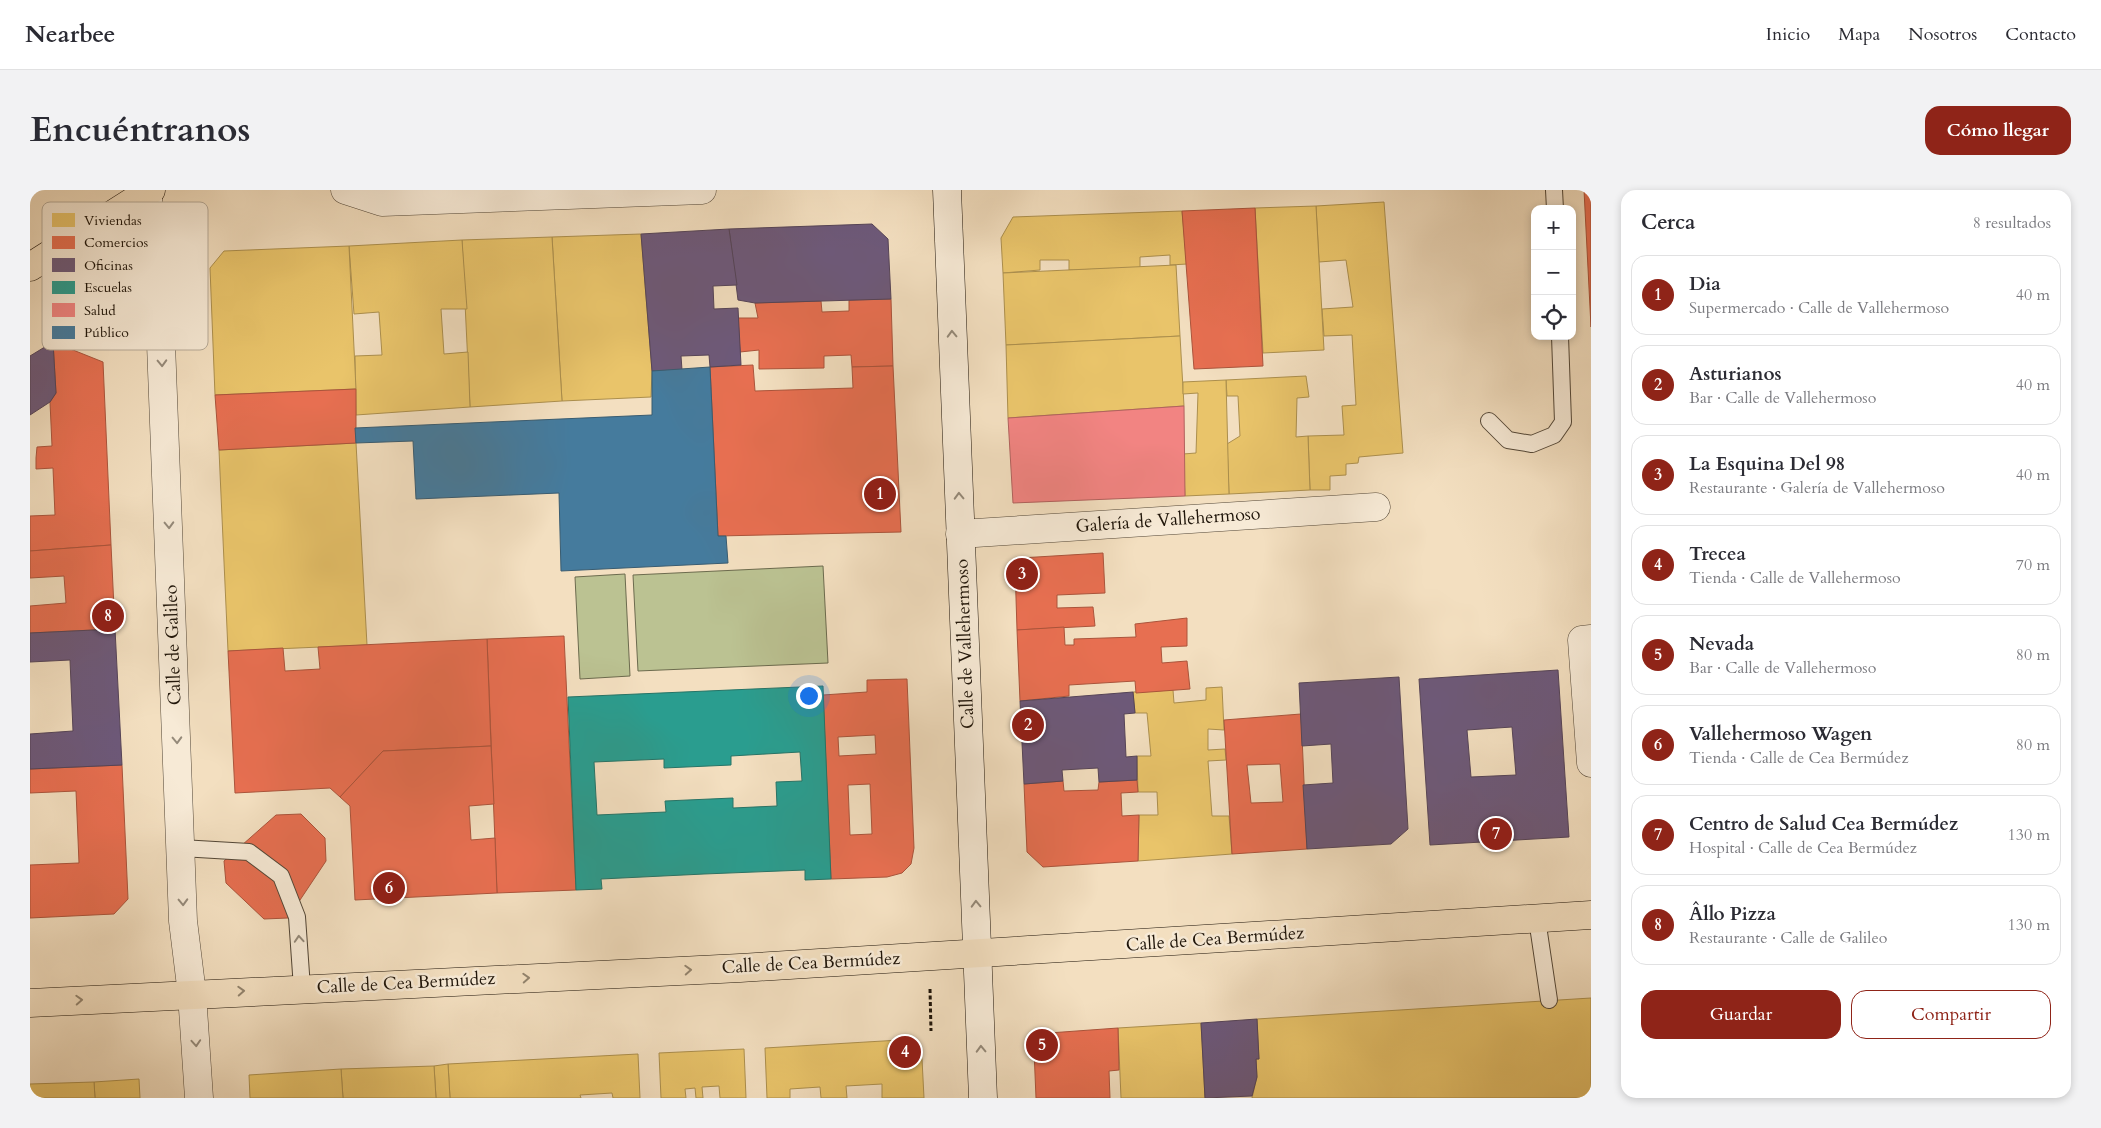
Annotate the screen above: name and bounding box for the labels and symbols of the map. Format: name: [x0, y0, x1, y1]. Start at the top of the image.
legend: [42, 202, 208, 350]
text: Viviendas: [84, 211, 142, 230]
text: Comercios: [84, 233, 148, 252]
text: Oficinas: [84, 256, 133, 275]
text: Escuelas: [84, 278, 132, 297]
text: Salud: [84, 301, 116, 320]
text: Público: [84, 323, 129, 342]
one-way arrow: [947, 330, 958, 338]
one-way arrow: [157, 360, 167, 367]
pin: 1: [864, 475, 896, 513]
one-way arrow: [954, 492, 964, 500]
street label: Galería de Vallehermoso: [1075, 501, 1262, 539]
one-way arrow: [163, 522, 174, 530]
pin: 3: [1006, 555, 1038, 593]
street label: Calle de Vallehermoso: [950, 558, 980, 729]
street label: Calle de Galileo: [158, 584, 188, 706]
pin: 8: [92, 597, 124, 635]
your location: [796, 683, 822, 709]
pin: 2: [1012, 706, 1044, 744]
one-way arrow: [172, 736, 182, 744]
pin: 7: [1480, 815, 1512, 853]
pin: 6: [373, 869, 405, 907]
one-way arrow: [178, 899, 188, 907]
one-way arrow: [970, 900, 981, 908]
street label: Calle de Cea Bermúdez: [1125, 920, 1305, 958]
one-way arrow: [293, 935, 304, 943]
street label: Calle de Cea Bermúdez: [721, 946, 901, 980]
one-way arrow: [684, 965, 692, 975]
street label: Calle de Cea Bermúdez: [316, 966, 496, 1000]
one-way arrow: [522, 972, 530, 983]
one-way arrow: [237, 986, 245, 997]
one-way arrow: [75, 995, 83, 1006]
pin: 5: [1026, 1026, 1058, 1064]
pin: 4: [889, 1033, 921, 1071]
one-way arrow: [190, 1039, 201, 1047]
one-way arrow: [976, 1045, 986, 1053]

